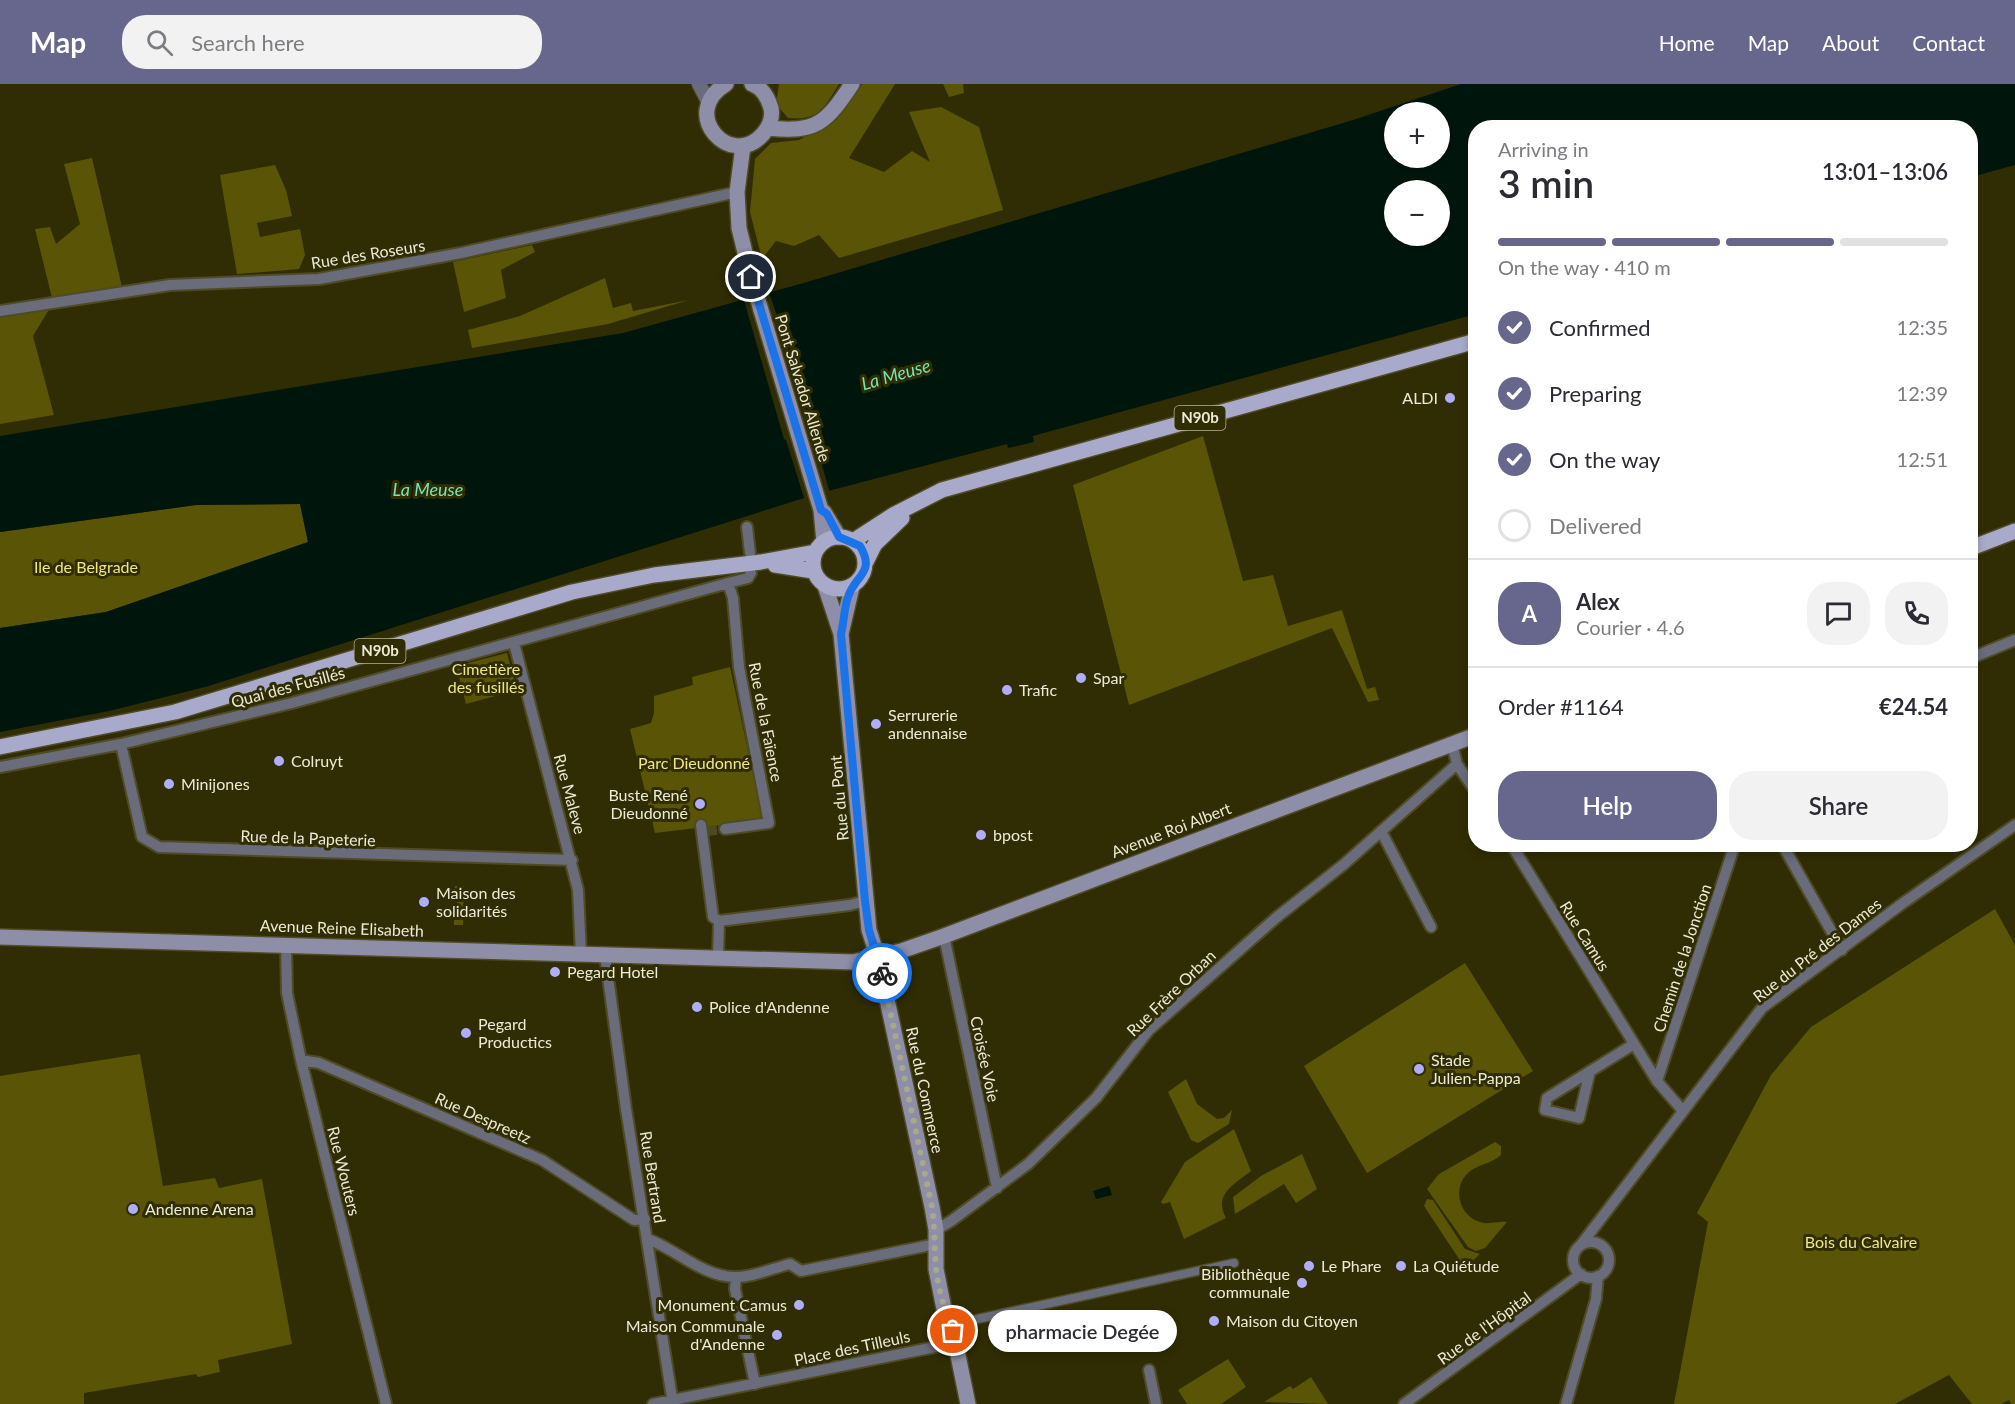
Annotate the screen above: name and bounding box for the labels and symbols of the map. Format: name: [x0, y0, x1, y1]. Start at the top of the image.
street label: Rue des Roseurs: [310, 235, 426, 272]
pin: [725, 251, 776, 302]
street label: Pont Salvador Allende: [772, 312, 835, 464]
water label: La Meuse: [859, 354, 933, 394]
place label: ALDI: [1402, 388, 1438, 407]
marker: ALDI: [1443, 391, 1457, 405]
road number: N90b: [1174, 406, 1226, 430]
water label: La Meuse: [393, 478, 463, 500]
park label: Ile de Belgrade: [34, 557, 138, 576]
road number: N90b: [354, 639, 406, 663]
park label: Cimetière des fusillés: [448, 659, 524, 696]
street label: Rue de la Faïence: [746, 660, 787, 783]
street label: Quai des Fusillés: [229, 662, 347, 711]
place label: Spar: [1093, 668, 1124, 687]
marker: Spar: [1074, 671, 1088, 685]
place label: Trafic: [1019, 680, 1057, 699]
marker: Trafic: [1000, 683, 1014, 697]
place label: Serrurerie andennaise: [888, 705, 967, 742]
marker: Serrurerie andennaise: [869, 717, 883, 731]
place label: Colruyt: [291, 751, 343, 770]
street label: Rue Maleve: [551, 752, 590, 836]
park label: Parc Dieudonné: [638, 753, 750, 772]
marker: Colruyt: [272, 754, 286, 768]
street label: Rue du Pont: [825, 754, 852, 842]
place label: Minijones: [181, 774, 250, 793]
marker: Minijones: [162, 777, 176, 791]
place label: Buste René Dieudonné: [608, 785, 688, 822]
marker: Buste René Dieudonné: [693, 797, 707, 811]
street label: Avenue Roi Albert: [1108, 798, 1234, 861]
place label: bpost: [993, 825, 1033, 844]
street label: Rue de la Papeterie: [240, 826, 376, 849]
marker: bpost: [974, 828, 988, 842]
street label: Chemin de la Jonction: [1649, 881, 1714, 1034]
place label: Maison des solidarités: [436, 883, 516, 920]
street label: Rue du Pré des Dames: [1749, 894, 1885, 1006]
marker: Maison des solidarités: [417, 895, 431, 909]
street label: Rue Camus: [1556, 897, 1614, 974]
street label: Avenue Reine Elisabeth: [260, 915, 424, 940]
courier: [852, 943, 912, 1003]
street label: Rue Frère Orban: [1122, 946, 1219, 1040]
place label: Pegard Hotel: [567, 962, 658, 981]
marker: Pegard Hotel: [548, 965, 562, 979]
place label: Police d'Andenne: [709, 997, 830, 1016]
marker: Police d'Andenne: [690, 1000, 704, 1014]
place label: Pegard Productics: [478, 1014, 552, 1051]
street label: Croisée Voie: [967, 1014, 1004, 1104]
street label: Rue du Commerce: [903, 1025, 948, 1155]
marker: Pegard Productics: [459, 1026, 473, 1040]
place label: Stade Julien-Pappa: [1431, 1050, 1521, 1087]
marker: Stade Julien-Pappa: [1412, 1062, 1426, 1076]
street label: Rue Despreetz: [432, 1088, 534, 1147]
street label: Rue Wouters: [324, 1124, 365, 1218]
street label: Rue Bertrand: [637, 1130, 670, 1224]
place label: Andenne Arena: [145, 1199, 254, 1218]
marker: Andenne Arena: [126, 1202, 140, 1216]
park label: Bois du Calvaire: [1805, 1232, 1917, 1251]
place label: Le Phare: [1321, 1256, 1382, 1275]
place label: La Quiétude: [1413, 1256, 1499, 1275]
marker: Le Phare: [1302, 1259, 1316, 1273]
marker: La Quiétude: [1394, 1259, 1408, 1273]
place label: Bibliothèque communale: [1201, 1264, 1290, 1301]
marker: Bibliothèque communale: [1295, 1276, 1309, 1290]
street label: Rue de l'Hôpital: [1433, 1287, 1534, 1368]
place label: Monument Camus: [658, 1295, 787, 1314]
marker: Monument Camus: [792, 1298, 806, 1312]
pin: [927, 1305, 978, 1356]
callout: pharmacie Degée: [989, 1310, 1178, 1352]
place label: Maison du Citoyen: [1226, 1311, 1358, 1330]
marker: Maison du Citoyen: [1207, 1314, 1221, 1328]
place label: Maison Communale d'Andenne: [626, 1316, 765, 1353]
street label: Place des Tilleuls: [792, 1326, 912, 1369]
marker: Maison Communale d'Andenne: [770, 1328, 784, 1342]

